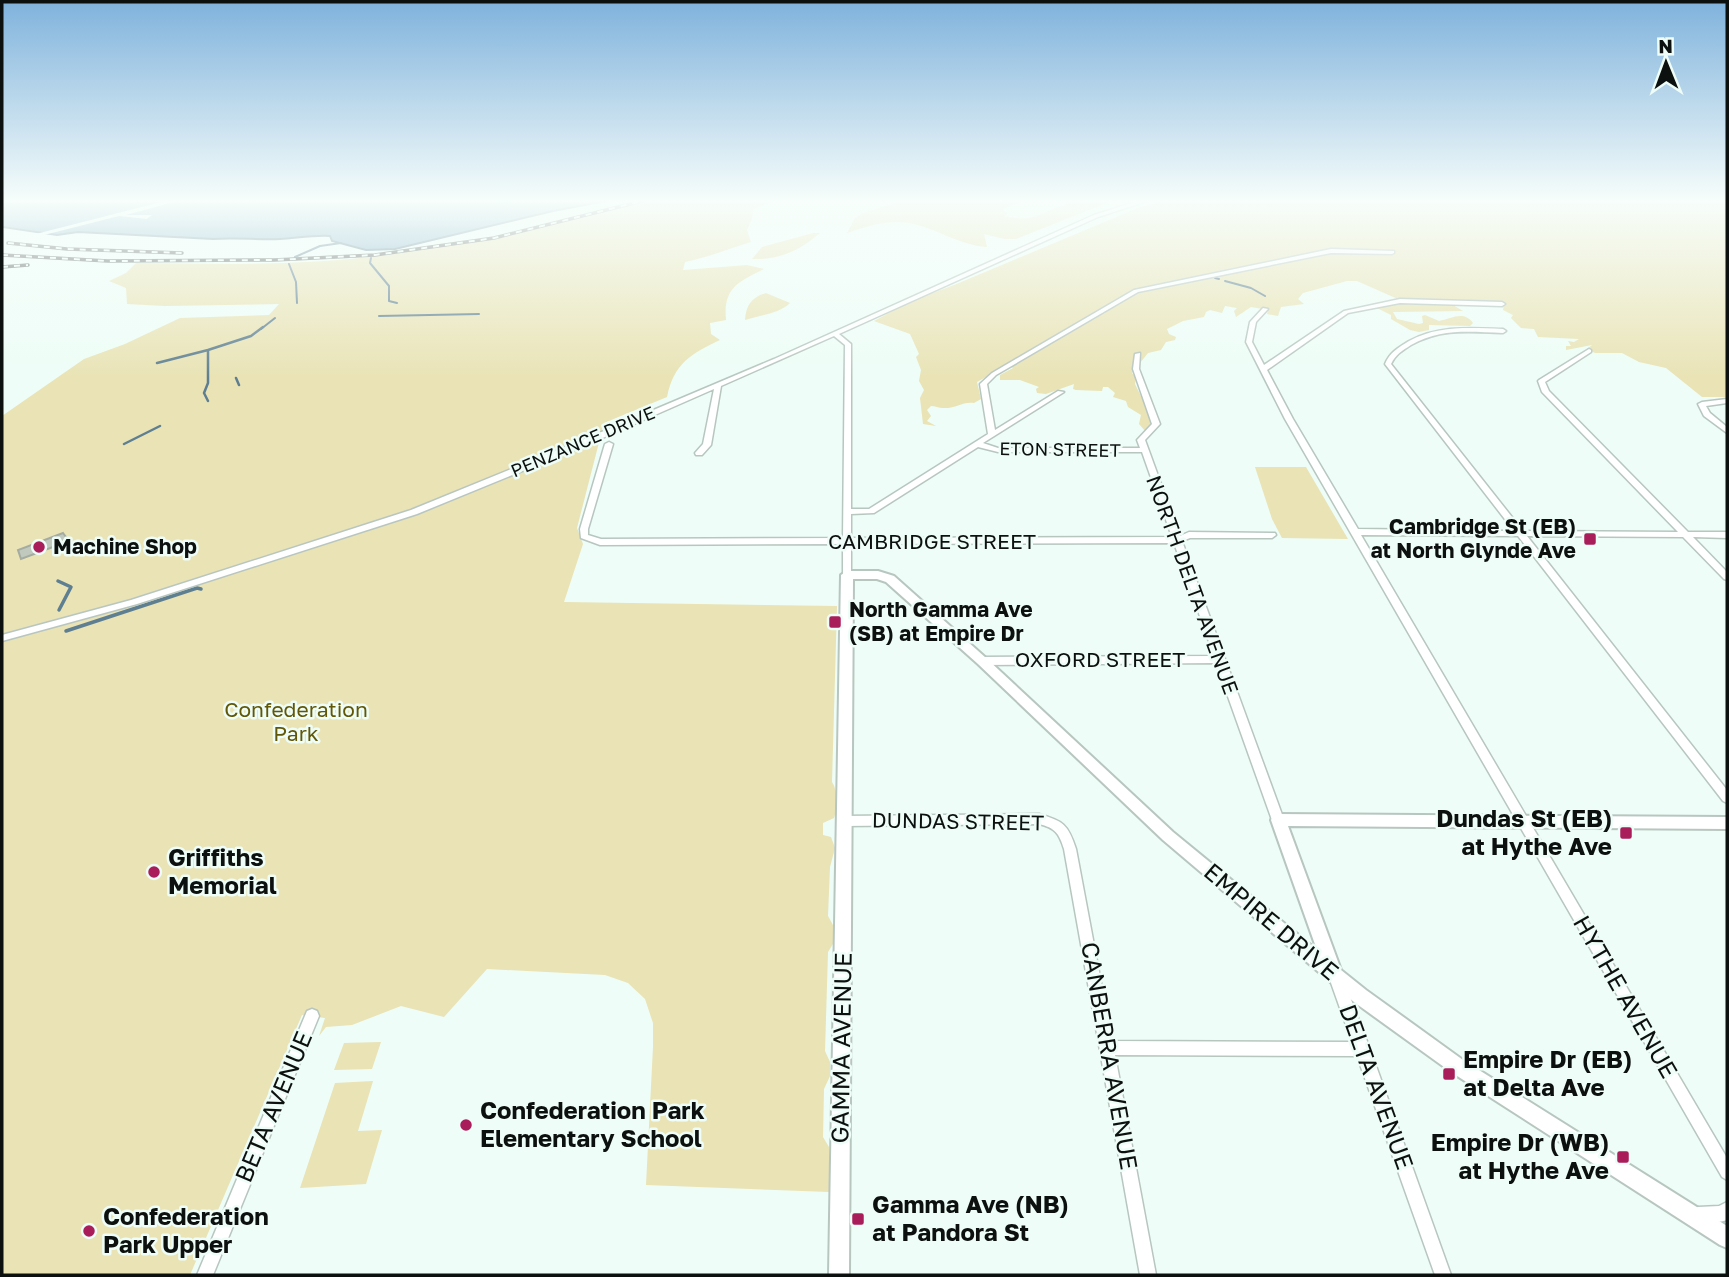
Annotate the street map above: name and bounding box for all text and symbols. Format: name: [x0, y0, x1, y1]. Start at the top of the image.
north arrow: [1631, 28, 1701, 98]
text: N: [1658, 34, 1673, 57]
street label: PENZANCE DRIVE: [507, 401, 658, 481]
street label: ETON STREET: [999, 437, 1121, 461]
street label: NORTH DELTA AVENUE: [1141, 471, 1245, 698]
place label: Cambridge St (EB) at North Glynde Ave: [1370, 513, 1576, 563]
street label: CAMBRIDGE STREET: [828, 528, 1036, 554]
marker: Cambridge St (EB) at North Glynde Ave: [1582, 531, 1598, 547]
place label: Machine Shop: [53, 533, 197, 559]
marker: Machine Shop: [31, 539, 47, 555]
place label: North Gamma Ave (SB) at Empire Dr: [849, 596, 1033, 646]
marker: North Gamma Ave (SB) at Empire Dr: [827, 614, 843, 630]
street label: OXFORD STREET: [1015, 646, 1185, 672]
park label: Confederation Park: [224, 696, 368, 746]
place label: Dundas St (EB) at Hythe Ave: [1436, 803, 1612, 860]
street label: DUNDAS STREET: [872, 806, 1044, 836]
marker: Dundas St (EB) at Hythe Ave: [1618, 825, 1634, 841]
place label: Griffiths Memorial: [168, 842, 277, 899]
street label: EMPIRE DRIVE: [1199, 856, 1345, 986]
marker: Griffiths Memorial: [146, 864, 162, 880]
street label: HYTHE AVENUE: [1568, 910, 1685, 1083]
street label: CANBERRA AVENUE: [1076, 940, 1145, 1172]
street label: GAMMA AVENUE: [824, 952, 857, 1144]
street label: DELTA AVENUE: [1334, 1000, 1421, 1173]
street label: BETA AVENUE: [228, 1027, 317, 1186]
place label: Empire Dr (EB) at Delta Ave: [1463, 1044, 1632, 1101]
marker: Empire Dr (EB) at Delta Ave: [1441, 1066, 1457, 1082]
place label: Confederation Park Elementary School: [480, 1095, 705, 1152]
marker: Confederation Park Elementary School: [458, 1117, 474, 1133]
place label: Empire Dr (WB) at Hythe Ave: [1431, 1127, 1609, 1184]
marker: Empire Dr (WB) at Hythe Ave: [1615, 1149, 1631, 1165]
place label: Gamma Ave (NB) at Pandora St: [872, 1189, 1069, 1246]
place label: Confederation Park Upper: [103, 1201, 269, 1258]
marker: Gamma Ave (NB) at Pandora St: [850, 1211, 866, 1227]
marker: Confederation Park Upper: [81, 1223, 97, 1239]

